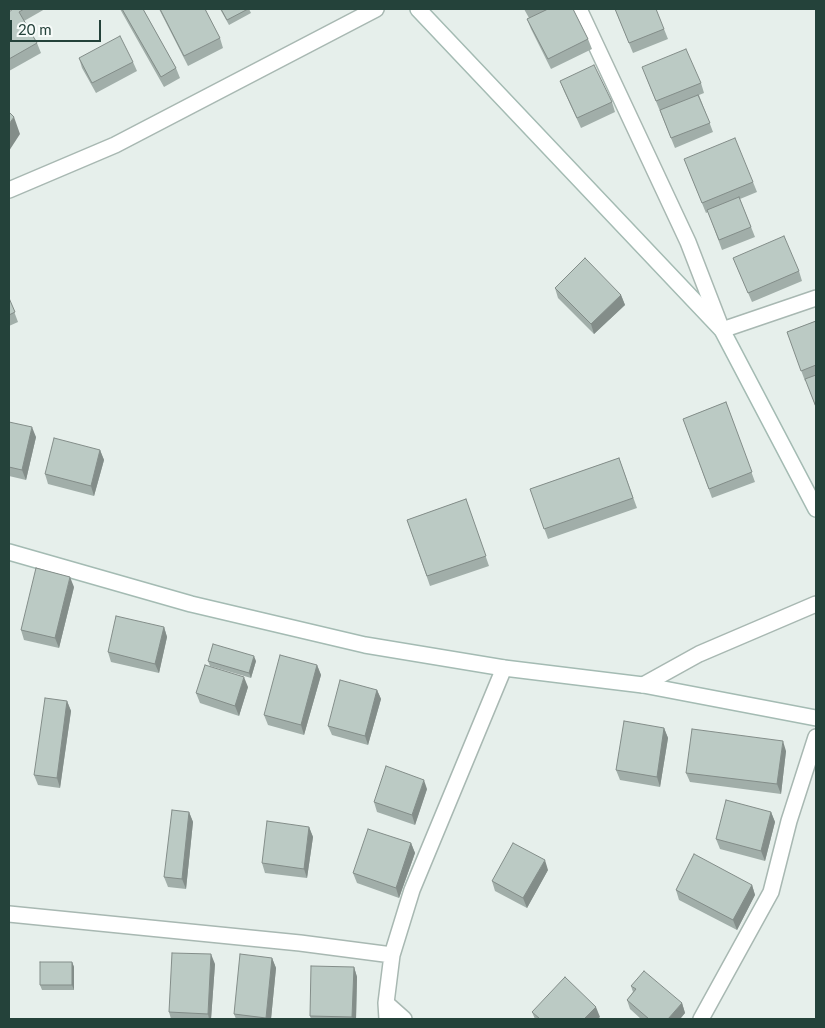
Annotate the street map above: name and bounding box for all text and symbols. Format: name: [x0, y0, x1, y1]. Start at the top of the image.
scale bar: [12, 10, 104, 42]
text: 20 m: [18, 20, 52, 38]

